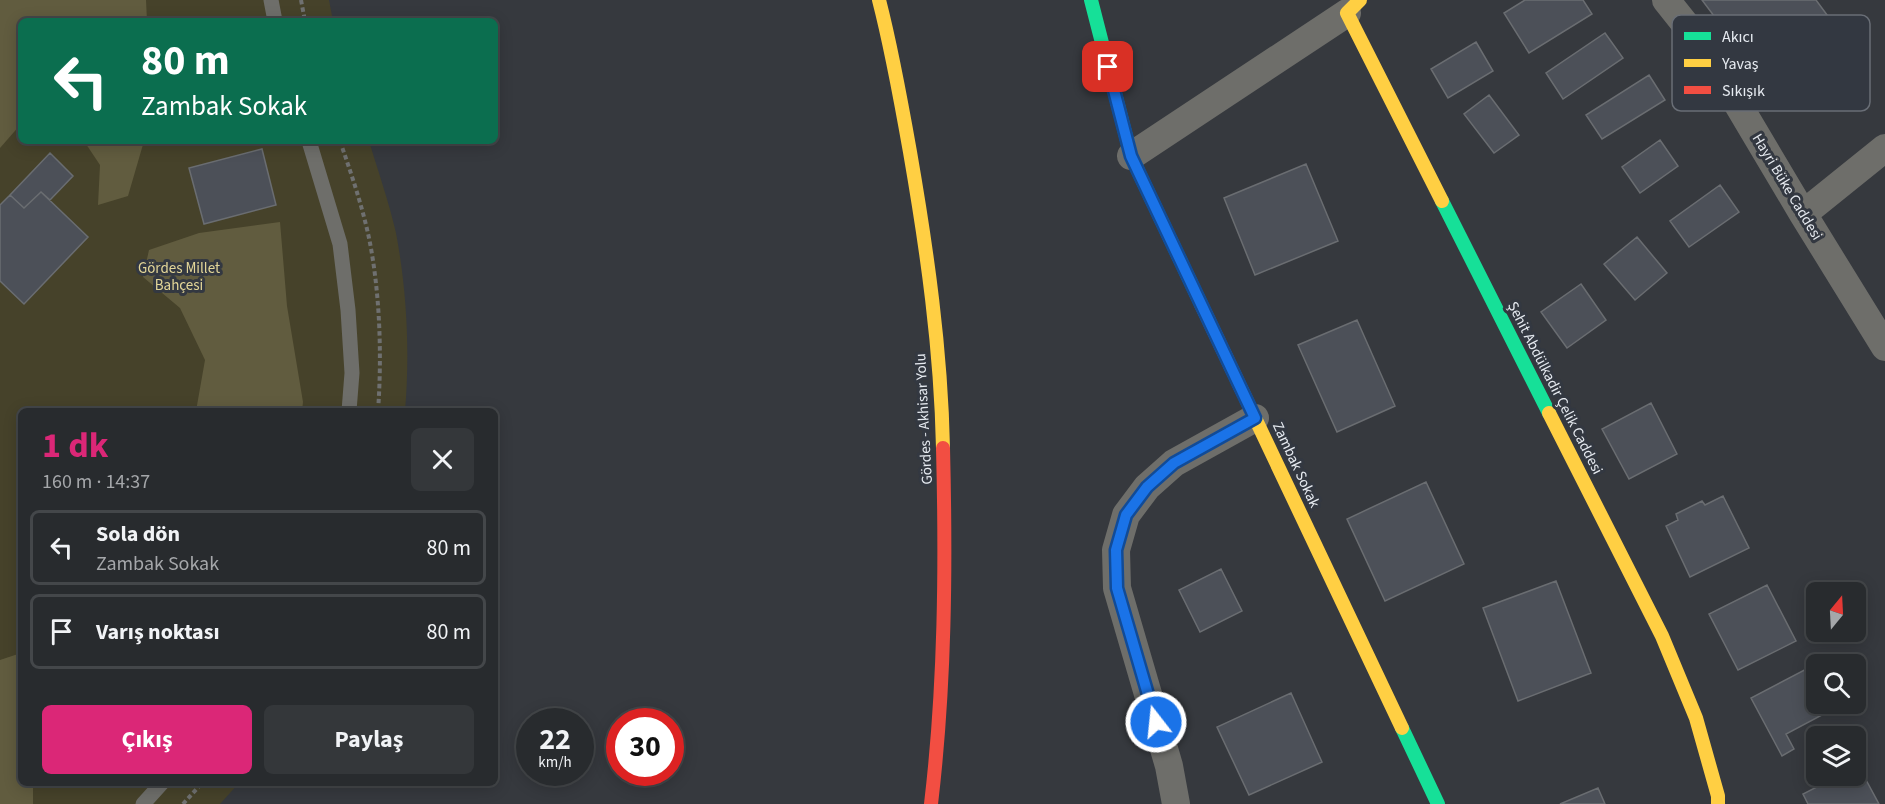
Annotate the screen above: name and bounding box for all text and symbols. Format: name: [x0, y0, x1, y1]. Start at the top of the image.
legend: [1672, 15, 1870, 111]
text: Akıcı: [1722, 26, 1754, 48]
text: 80 m: [141, 31, 230, 91]
pin: [1082, 41, 1133, 92]
icon: left: [42, 42, 120, 120]
icon: arrive: [1091, 50, 1124, 83]
text: Yavaş: [1721, 53, 1759, 75]
text: Sıkışık: [1722, 80, 1765, 102]
text: Zambak Sokak: [141, 87, 307, 126]
street label: Hayri Büke Caddesi: [1747, 130, 1827, 244]
park label: Gördes Millet Bahçesi: [138, 258, 220, 296]
street label: Şehit Abdülkadir Çelik Caddesi: [1502, 298, 1608, 478]
street label: Gördes - Akhisar Yolu: [910, 353, 938, 485]
street label: Zambak Sokak: [1267, 419, 1325, 512]
text: 1 dk: [42, 420, 109, 471]
button: close: [411, 428, 474, 491]
text: 160 m · 14:37: [42, 468, 150, 496]
text: Sola dön: [96, 518, 180, 550]
icon: left: [45, 531, 78, 564]
text: 80 m: [426, 532, 471, 564]
text: Zambak Sokak: [96, 550, 219, 578]
north arrow: [1806, 582, 1866, 642]
map controls: [1806, 582, 1866, 786]
icon: arrive: [45, 615, 78, 648]
text: Varış noktası: [96, 616, 220, 648]
text: 80 m: [426, 616, 471, 648]
button: search: [1806, 654, 1866, 714]
position arrow: [1124, 690, 1188, 754]
button: Çıkış: [42, 705, 252, 774]
button: Paylaş: [264, 705, 474, 774]
speed limit sign: 30: [606, 708, 684, 786]
text: 22: [539, 718, 571, 761]
button: layers: [1806, 726, 1866, 786]
text: km/h: [538, 752, 572, 773]

